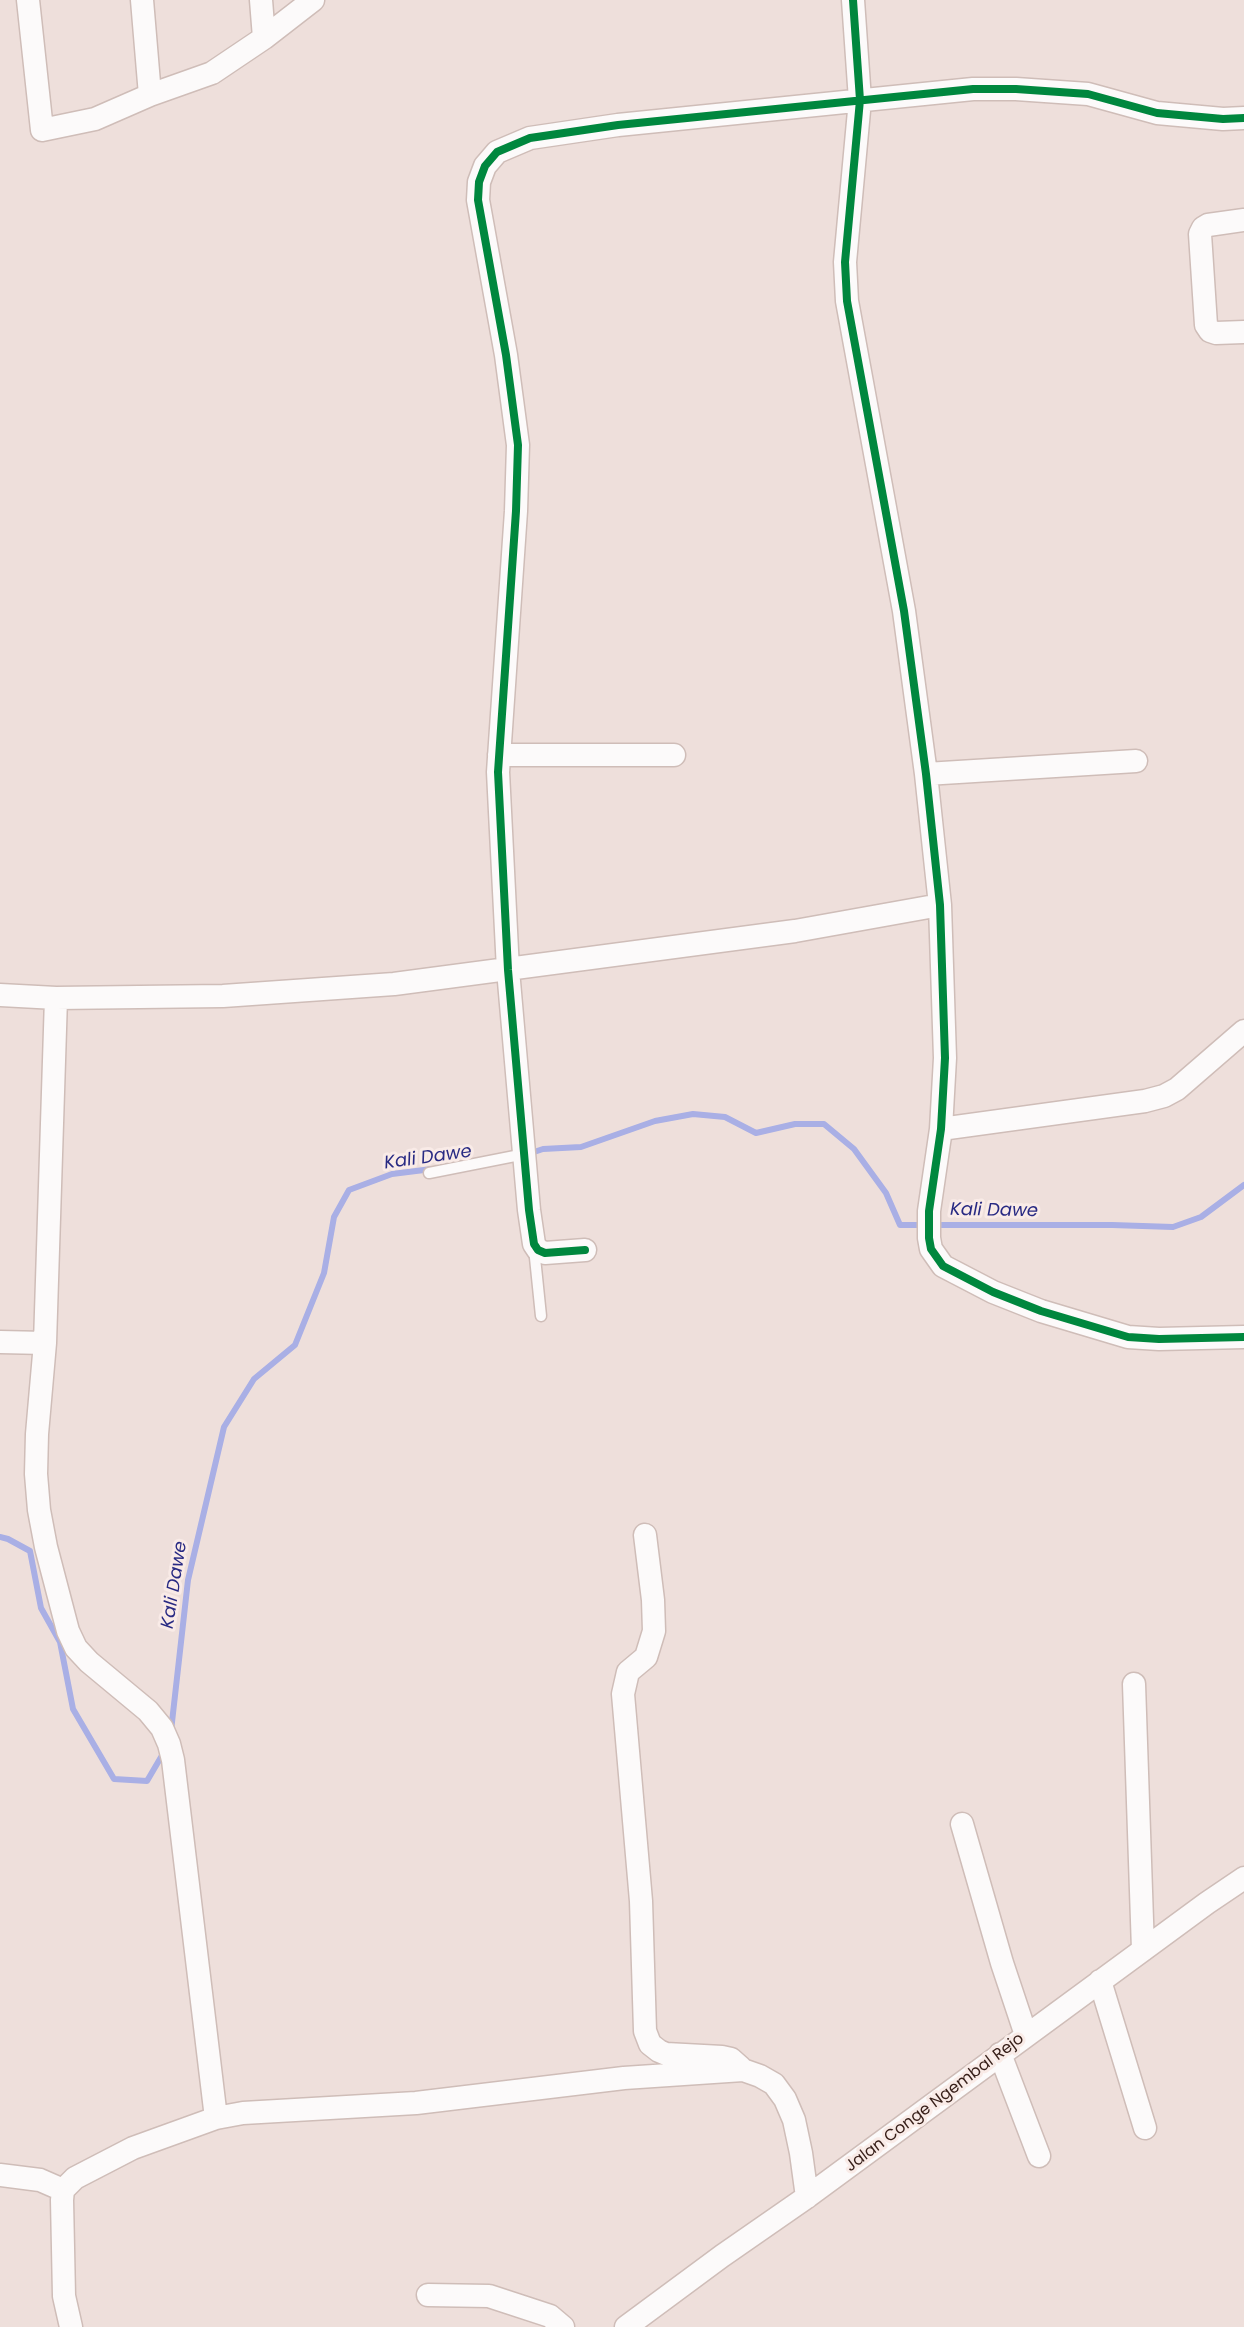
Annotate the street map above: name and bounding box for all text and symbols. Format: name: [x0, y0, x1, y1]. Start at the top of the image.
water label: Kali Dawe: [383, 1141, 473, 1175]
water label: Kali Dawe: [950, 1199, 1038, 1223]
water label: Kali Dawe: [157, 1540, 193, 1630]
street label: Jalan Conge Ngembal Rejo: [842, 2030, 1028, 2176]

